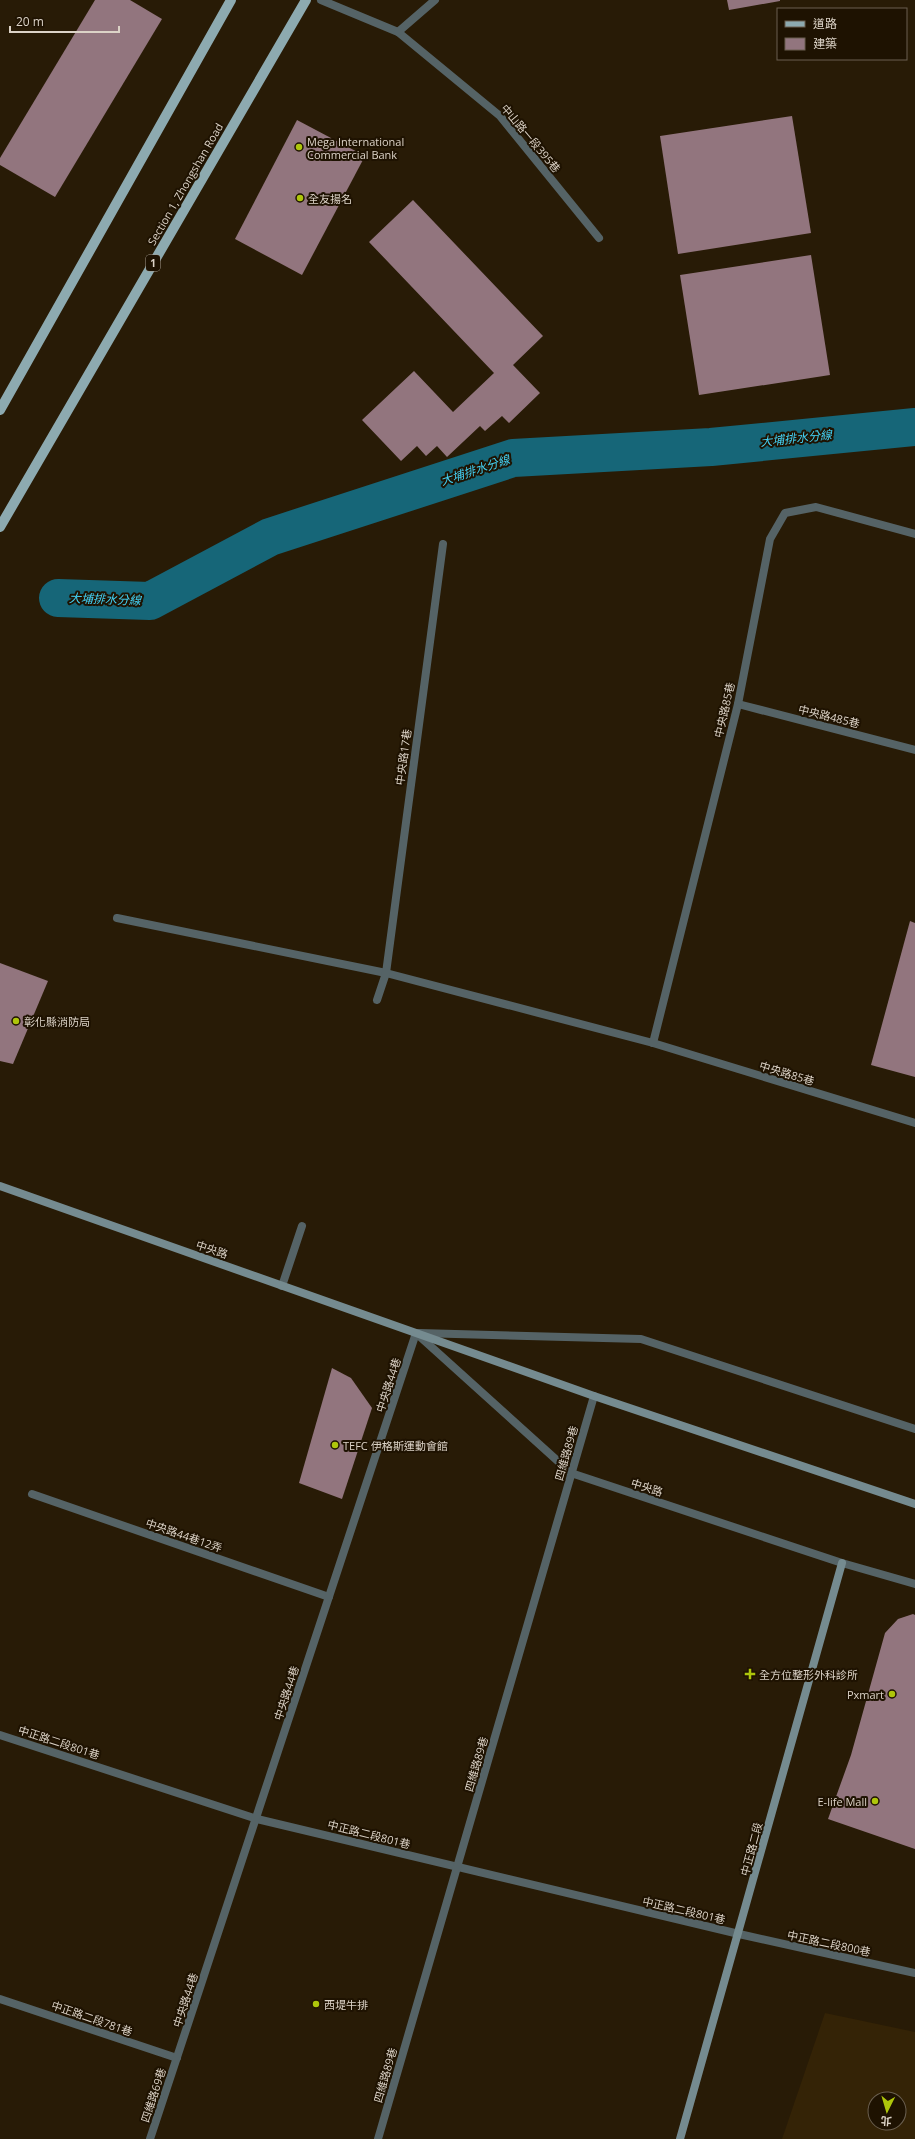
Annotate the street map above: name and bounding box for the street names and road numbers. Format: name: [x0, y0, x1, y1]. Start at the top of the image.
street label: 中山路一段395巷: [498, 101, 564, 175]
street label: Section 1, Zhongshan Road: [144, 120, 226, 248]
road number: 1: [146, 255, 160, 271]
street label: 中央路85巷: [710, 681, 738, 739]
street label: 中央路485巷: [797, 701, 861, 731]
street label: 中央路17巷: [392, 728, 414, 786]
street label: 中央路85巷: [758, 1058, 816, 1088]
street label: 中央路: [194, 1237, 230, 1261]
street label: 中央路44巷: [372, 1356, 404, 1414]
street label: 四維路89巷: [551, 1424, 581, 1482]
street label: 中央路: [629, 1475, 665, 1499]
street label: 中央路44巷12弄: [144, 1515, 224, 1555]
street label: 中央路44巷: [270, 1664, 302, 1722]
street label: 中正路二段801巷: [16, 1722, 102, 1762]
street label: 四維路89巷: [461, 1735, 491, 1793]
street label: 中正路二段801巷: [326, 1816, 412, 1852]
street label: 中正路二段: [737, 1820, 765, 1878]
street label: 中正路二段801巷: [641, 1893, 727, 1927]
street label: 中正路二段800巷: [786, 1927, 872, 1959]
street label: 中央路44巷: [169, 1971, 201, 2029]
street label: 中正路二段781巷: [49, 1997, 135, 2039]
street label: 四維路89巷: [370, 2046, 400, 2104]
street label: 四維路69巷: [137, 2066, 169, 2124]

